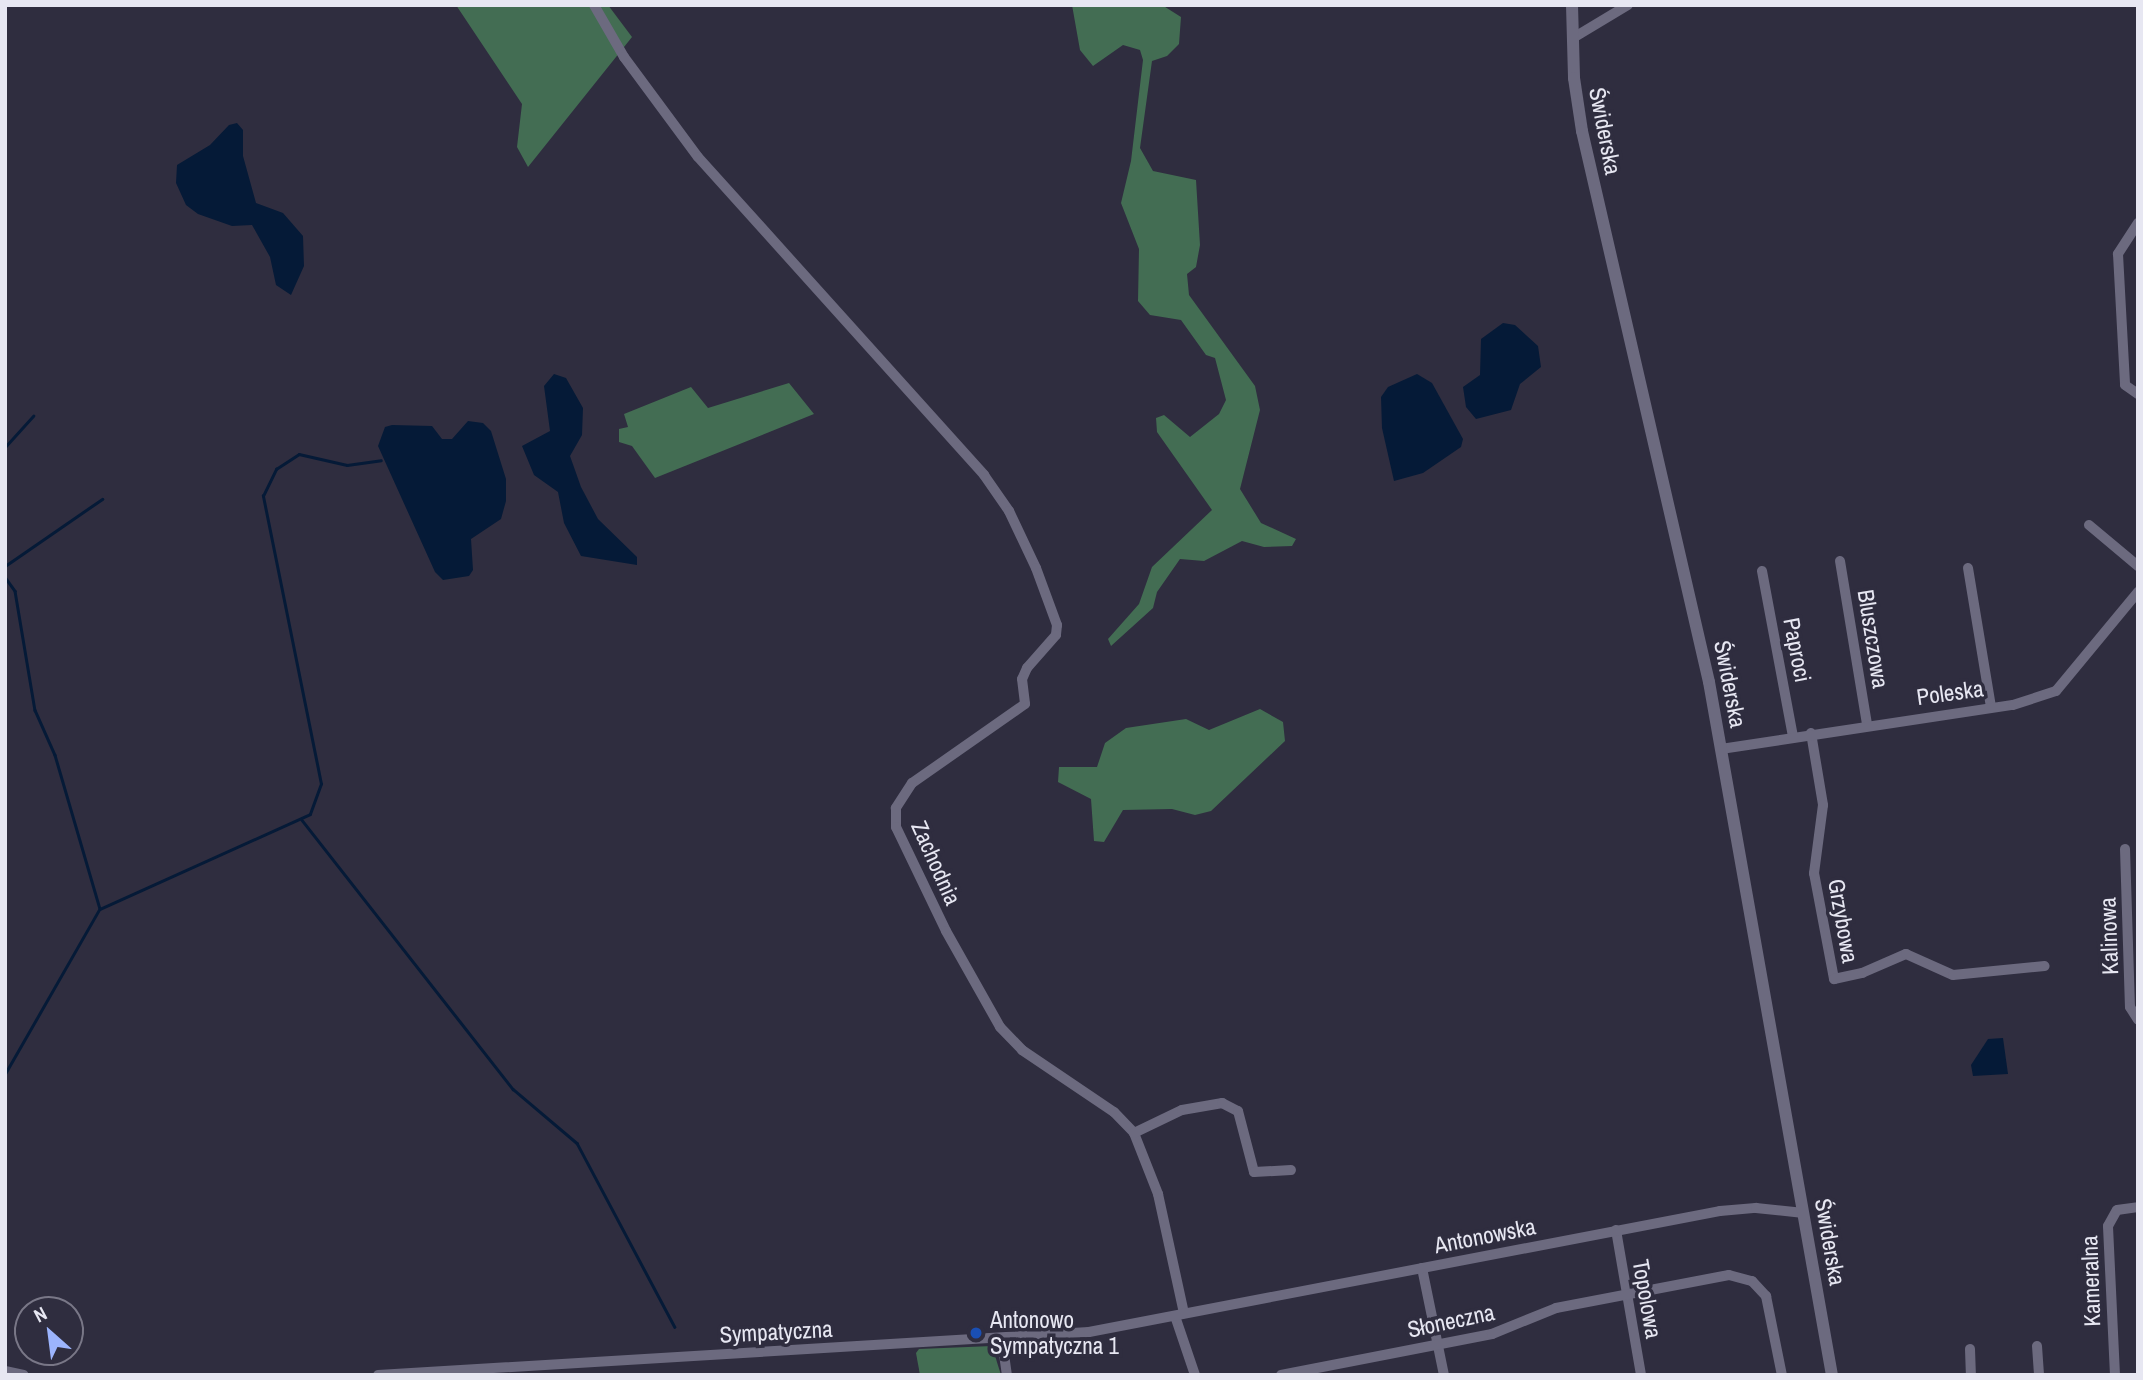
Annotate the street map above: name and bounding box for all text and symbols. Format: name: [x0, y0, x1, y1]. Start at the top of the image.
street label: Świderska: [1583, 85, 1627, 177]
street label: Bluszczowa: [1852, 588, 1894, 690]
street label: Paproci: [1777, 615, 1817, 685]
street label: Świderska: [1708, 638, 1752, 730]
street label: Poleska: [1915, 675, 1985, 711]
street label: Zachodnia: [905, 817, 967, 909]
street label: Grzybowa: [1822, 877, 1864, 965]
street label: Kalinowa: [2094, 897, 2124, 975]
street label: Świderska: [1809, 1196, 1851, 1288]
street label: Antonowska: [1432, 1213, 1538, 1259]
street label: Kameralna: [2076, 1235, 2106, 1327]
street label: Topolowa: [1626, 1257, 1668, 1341]
north arrow: [14, 1296, 84, 1366]
street label: Słoneczna: [1405, 1298, 1497, 1344]
text: N: [29, 1300, 51, 1328]
place label: Antonowo Sympatyczna 1: [990, 1306, 1119, 1360]
street label: Sympatyczna: [719, 1315, 833, 1349]
marker: Antonowo Sympatyczna 1: [968, 1325, 984, 1341]

